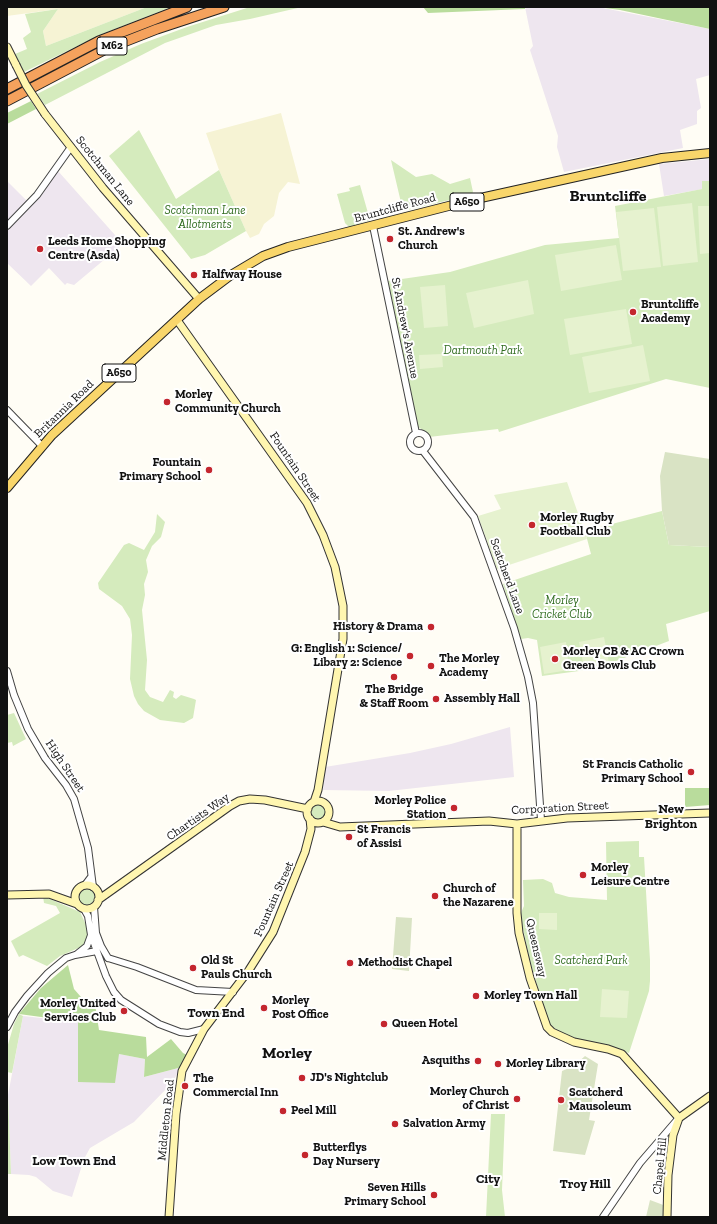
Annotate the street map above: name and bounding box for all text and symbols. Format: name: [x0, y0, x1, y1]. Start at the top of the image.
road number: M62: [97, 37, 127, 55]
street label: Scotchman Lane: [73, 133, 137, 209]
district label: Bruntcliffe: [569, 186, 647, 206]
street label: Bruntcliffe Road: [353, 190, 437, 226]
road number: A650: [450, 193, 484, 211]
park label: Scotchman Lane Allotments: [164, 204, 246, 232]
place label: St. Andrew's Church: [398, 225, 465, 253]
marker: St. Andrew's Church: [385, 234, 395, 244]
place label: Leeds Home Shopping Centre (Asda): [48, 235, 166, 263]
marker: Leeds Home Shopping Centre (Asda): [35, 244, 45, 254]
place label: Halfway House: [202, 268, 282, 282]
marker: Halfway House: [189, 270, 199, 280]
street label: St Andrew's Avenue: [388, 276, 422, 380]
place label: Bruntcliffe Academy: [641, 298, 699, 326]
marker: Bruntcliffe Academy: [628, 307, 638, 317]
park label: Dartmouth Park: [444, 344, 522, 358]
road number: A650: [102, 364, 136, 382]
street label: Britannia Road: [31, 377, 97, 441]
place label: Morley Community Church: [175, 388, 281, 416]
marker: Morley Community Church: [162, 397, 172, 407]
street label: Fountain Street: [266, 429, 324, 505]
place label: Fountain Primary School: [119, 456, 201, 484]
marker: Fountain Primary School: [204, 465, 214, 475]
place label: Morley Rugby Football Club: [540, 511, 614, 539]
marker: Morley Rugby Football Club: [527, 520, 537, 530]
street label: Scatcherd Lane: [487, 536, 527, 616]
park label: Morley Cricket Club: [532, 594, 592, 622]
place label: History & Drama: [333, 620, 423, 634]
marker: History & Drama: [426, 622, 436, 632]
place label: G: English 1: Science/ Libary 2: Science: [291, 642, 402, 670]
place label: Morley CB & AC Crown Green Bowls Club: [563, 645, 684, 673]
marker: G: English 1: Science/ Libary 2: Science: [405, 651, 415, 661]
place label: The Morley Academy: [439, 652, 499, 680]
marker: Morley CB & AC Crown Green Bowls Club: [550, 654, 560, 664]
marker: The Morley Academy: [426, 661, 436, 671]
marker: The Bridge & Staff Room: [389, 672, 399, 682]
place label: The Bridge & Staff Room: [360, 683, 428, 711]
place label: Assembly Hall: [444, 692, 520, 706]
marker: Assembly Hall: [431, 694, 441, 704]
street label: High Street: [42, 737, 88, 795]
place label: St Francis Catholic Primary School: [583, 758, 683, 786]
marker: St Francis Catholic Primary School: [686, 767, 696, 777]
street label: Chartists Way: [164, 790, 232, 844]
place label: Morley Police Station: [375, 794, 446, 822]
street label: Corporation Street: [511, 798, 609, 818]
district label: New Brighton: [645, 801, 697, 832]
marker: Morley Police Station: [449, 803, 459, 813]
place label: St Francis of Assisi: [357, 823, 411, 851]
marker: St Francis of Assisi: [344, 832, 354, 842]
street label: Fountain Street: [251, 859, 297, 939]
place label: Morley Leisure Centre: [591, 861, 669, 889]
marker: Morley Leisure Centre: [578, 870, 588, 880]
place label: Church of the Nazarene: [443, 882, 513, 910]
marker: Church of the Nazarene: [430, 891, 440, 901]
street label: Queensway: [522, 917, 550, 979]
place label: Old St Pauls Church: [201, 954, 272, 982]
park label: Scatcherd Park: [554, 954, 628, 968]
place label: Methodist Chapel: [358, 956, 452, 970]
marker: Methodist Chapel: [345, 958, 355, 968]
marker: Old St Pauls Church: [188, 963, 198, 973]
place label: Morley Town Hall: [484, 989, 578, 1003]
marker: Morley Town Hall: [471, 991, 481, 1001]
place label: Morley Post Office: [272, 994, 329, 1022]
place label: Morley United Services Club: [40, 997, 116, 1025]
marker: Morley Post Office: [259, 1003, 269, 1013]
district label: Town End: [187, 1005, 245, 1021]
marker: Morley United Services Club: [119, 1006, 129, 1016]
place label: Queen Hotel: [392, 1017, 458, 1031]
marker: Queen Hotel: [379, 1019, 389, 1029]
district label: Morley: [262, 1043, 312, 1063]
place label: Asquiths: [422, 1054, 470, 1068]
marker: Asquiths: [473, 1056, 483, 1066]
place label: Morley Library: [506, 1057, 586, 1071]
marker: Morley Library: [493, 1059, 503, 1069]
place label: JD's Nightclub: [310, 1071, 388, 1085]
place label: The Commercial Inn: [193, 1072, 278, 1100]
marker: JD's Nightclub: [297, 1073, 307, 1083]
street label: Middleton Road: [155, 1078, 177, 1162]
marker: The Commercial Inn: [180, 1081, 190, 1091]
place label: Morley Church of Christ: [430, 1085, 509, 1113]
place label: Scatcherd Mausoleum: [569, 1086, 631, 1114]
marker: Morley Church of Christ: [512, 1094, 522, 1104]
marker: Scatcherd Mausoleum: [556, 1095, 566, 1105]
place label: Peel Mill: [291, 1104, 336, 1118]
marker: Peel Mill: [278, 1106, 288, 1116]
place label: Salvation Army: [403, 1117, 486, 1131]
marker: Salvation Army: [390, 1119, 400, 1129]
street label: Chapel Hill: [650, 1137, 670, 1195]
place label: Butterflys Day Nursery: [313, 1141, 380, 1169]
marker: Butterflys Day Nursery: [300, 1150, 310, 1160]
district label: Low Town End: [32, 1153, 116, 1169]
district label: City: [476, 1171, 500, 1187]
district label: Troy Hill: [559, 1176, 611, 1192]
place label: Seven Hills Primary School: [344, 1181, 426, 1209]
marker: Seven Hills Primary School: [429, 1190, 439, 1200]

